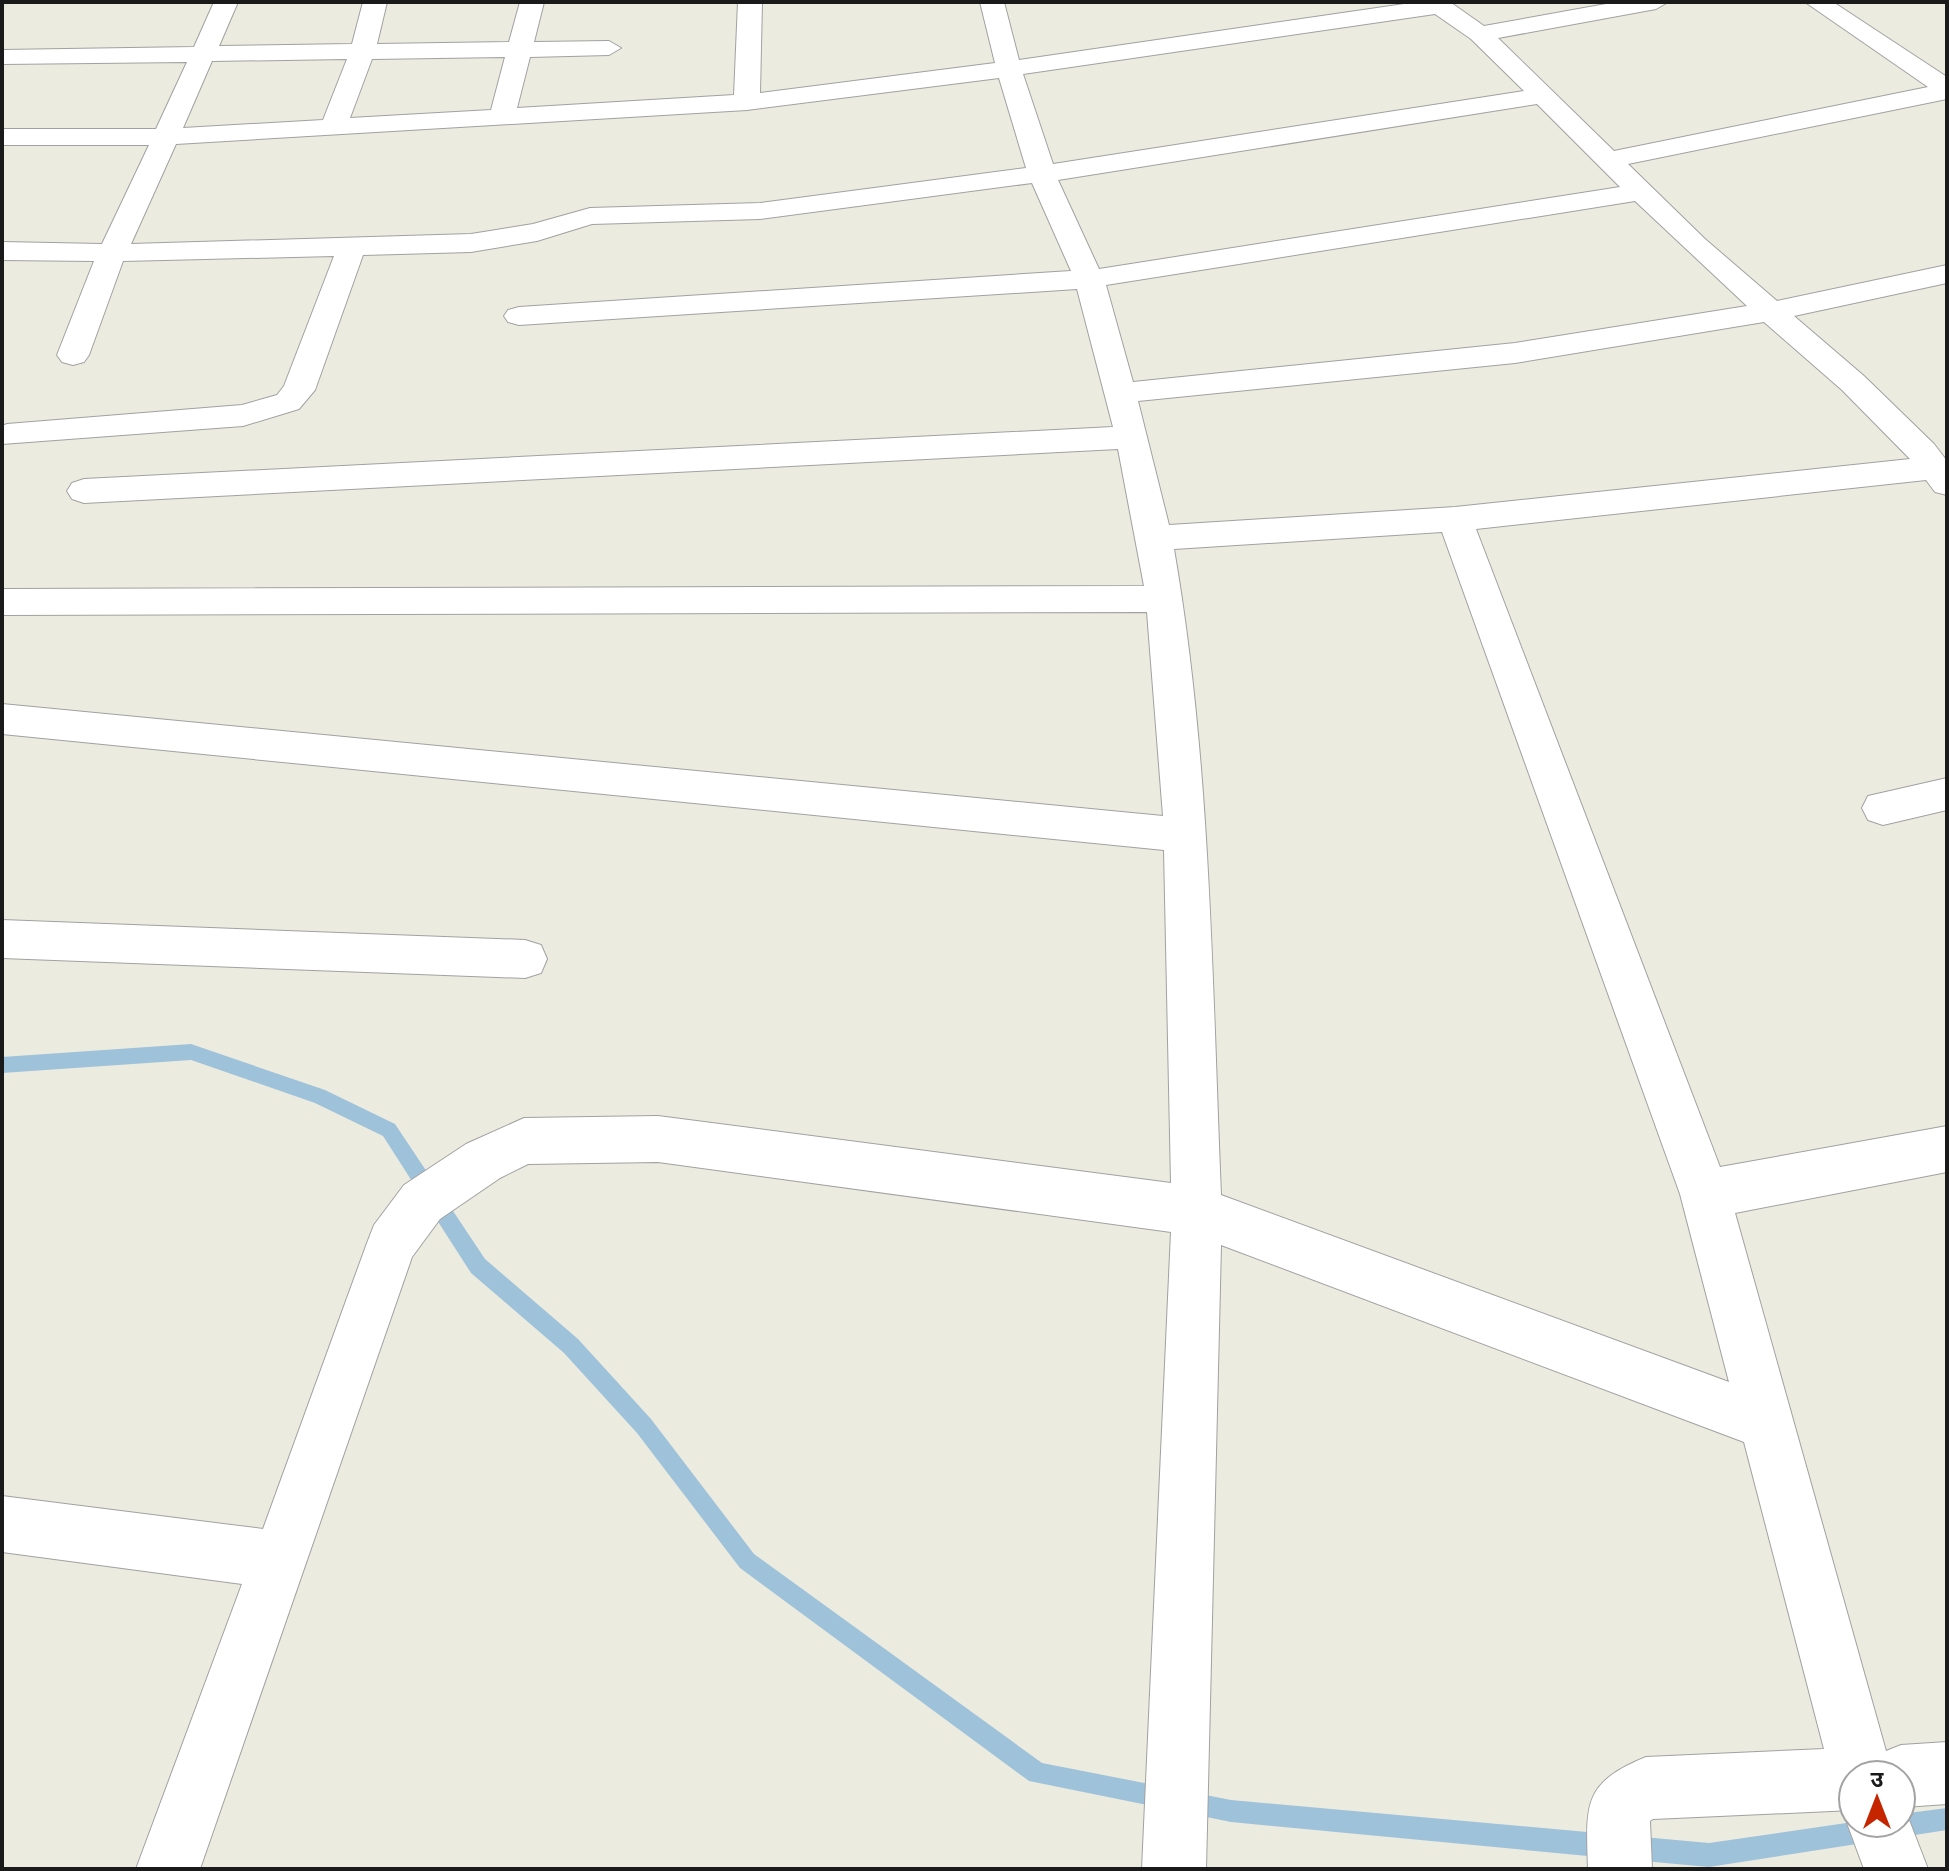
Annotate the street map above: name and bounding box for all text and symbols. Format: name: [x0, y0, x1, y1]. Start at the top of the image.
north arrow: [1837, 1759, 1917, 1839]
text: उ: [1871, 1765, 1885, 1795]

